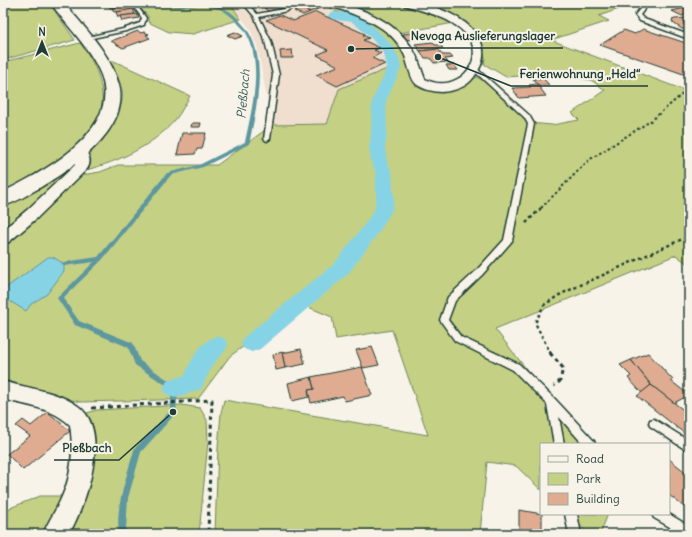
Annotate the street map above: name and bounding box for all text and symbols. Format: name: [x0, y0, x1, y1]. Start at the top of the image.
north arrow: [22, 22, 62, 62]
callout: Nevoga Auslieferungslager: [403, 24, 563, 48]
text: N: [38, 25, 46, 39]
text: Nevoga Auslieferungslager: [411, 28, 555, 44]
callout: Ferienwohnung „Held“: [511, 62, 648, 86]
text: Ferienwohnung „Held“: [520, 66, 641, 82]
water label: Pleßbach: [233, 68, 253, 119]
callout: Pleßbach: [54, 436, 119, 460]
text: Pleßbach: [62, 440, 112, 455]
legend: [540, 443, 670, 515]
text: Road: [576, 451, 604, 466]
text: Park: [576, 471, 601, 486]
text: Building: [576, 491, 620, 506]

